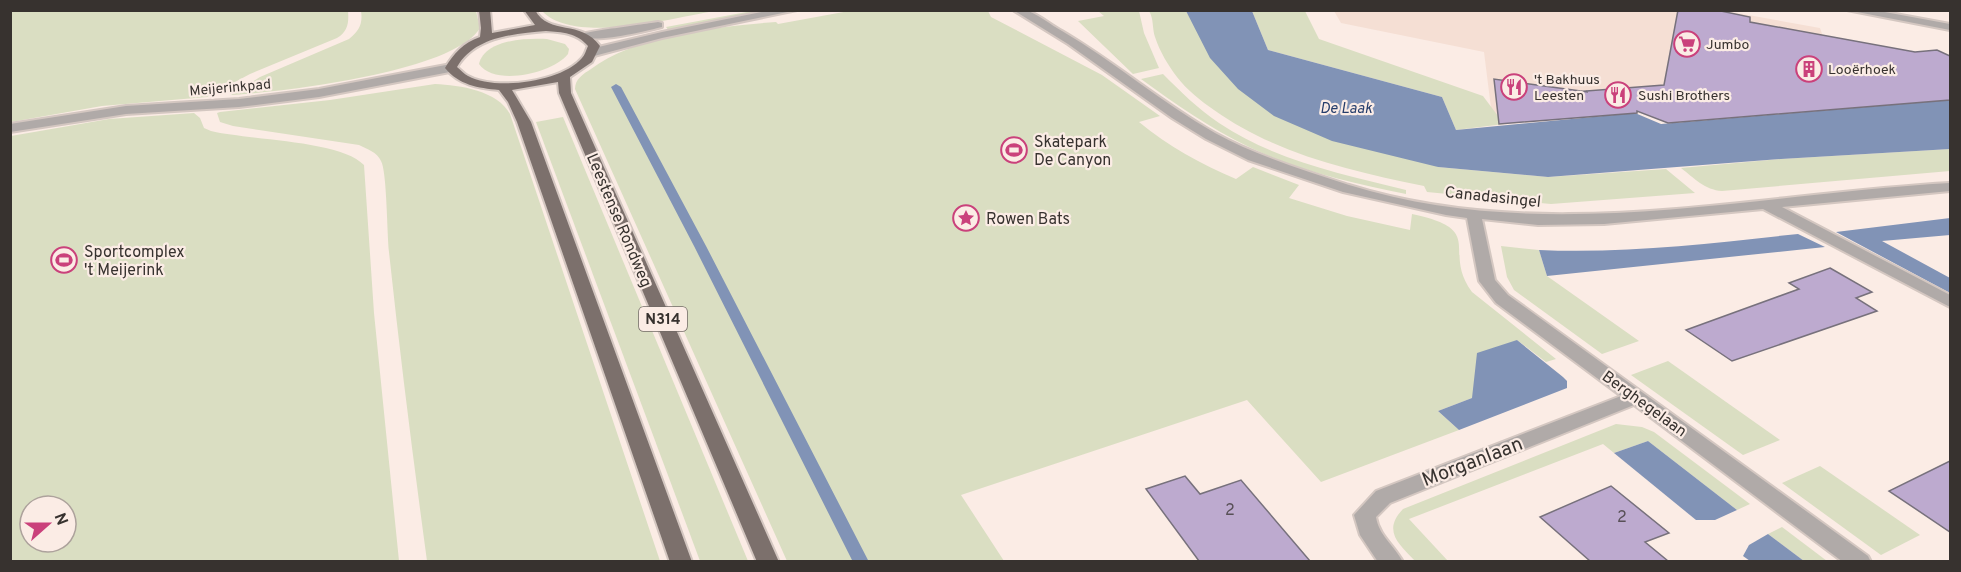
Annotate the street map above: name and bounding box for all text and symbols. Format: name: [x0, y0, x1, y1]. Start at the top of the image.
supermarket icon: Jumbo: [1672, 29, 1702, 59]
place label: Jumbo: [1706, 37, 1750, 54]
building icon: Looërhoek: [1794, 54, 1824, 84]
place label: Looërhoek: [1828, 62, 1896, 79]
restaurant icon: 't Bakhuus Leesten: [1499, 72, 1529, 102]
place label: 't Bakhuus Leesten: [1534, 72, 1600, 105]
street label: Meijerinkpad: [189, 76, 272, 101]
restaurant icon: Sushi Brothers: [1603, 80, 1633, 110]
place label: Sushi Brothers: [1638, 88, 1730, 105]
water label: De Laak: [1320, 100, 1372, 119]
place label: Skatepark De Canyon: [1034, 133, 1111, 171]
sports icon: Skatepark De Canyon: [999, 135, 1029, 165]
street label: Leestense Rondweg: [581, 151, 655, 291]
street label: Canadasingel: [1444, 183, 1542, 213]
place icon: Rowen Bats: [951, 203, 981, 233]
place label: Rowen Bats: [986, 210, 1070, 230]
place label: Sportcomplex 't Meijerink: [84, 243, 184, 281]
sports icon: Sportcomplex 't Meijerink: [49, 245, 79, 275]
road number: N314: [639, 307, 687, 331]
street label: Berghegelaan: [1597, 367, 1690, 442]
street label: Morganlaan: [1419, 432, 1527, 494]
north arrow: [18, 494, 78, 554]
house number: 2: [1225, 501, 1235, 521]
house number: 2: [1617, 508, 1627, 528]
text: N: [49, 510, 72, 528]

